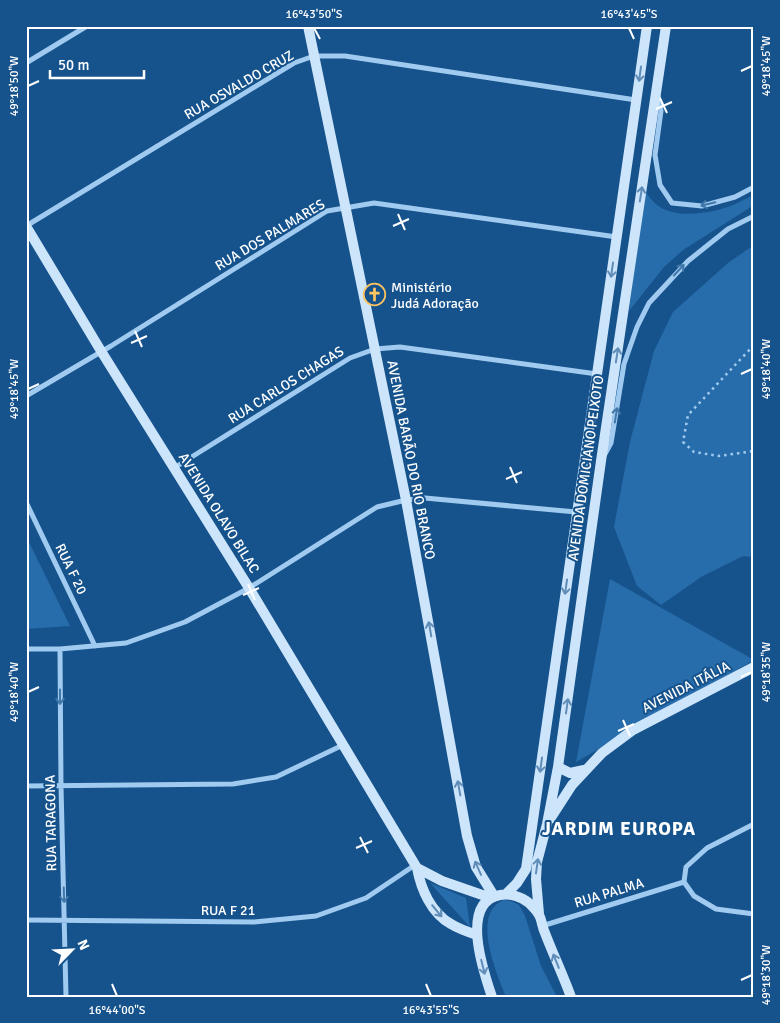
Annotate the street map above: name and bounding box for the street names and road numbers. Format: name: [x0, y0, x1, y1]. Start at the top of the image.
street label: RUA OSVALDO CRUZ: [181, 47, 297, 123]
street label: RUA DOS PALMARES: [212, 195, 328, 274]
street label: RUA CARLOS CHAGAS: [225, 342, 347, 427]
street label: AVENIDA BARÃO DO RIO BRANCO: [383, 359, 439, 561]
street label: AVENIDA DOMICIANO PEIXOTO: [565, 374, 607, 562]
street label: AVENIDA OLAVO BILAC: [175, 450, 263, 576]
street label: RUA F 20: [51, 541, 91, 597]
street label: AVENIDA ITÁLIA: [639, 657, 733, 716]
street label: RUA TARAGONA: [42, 774, 60, 871]
street label: RUA PALMA: [572, 874, 646, 912]
street label: RUA F 21: [201, 902, 255, 919]

